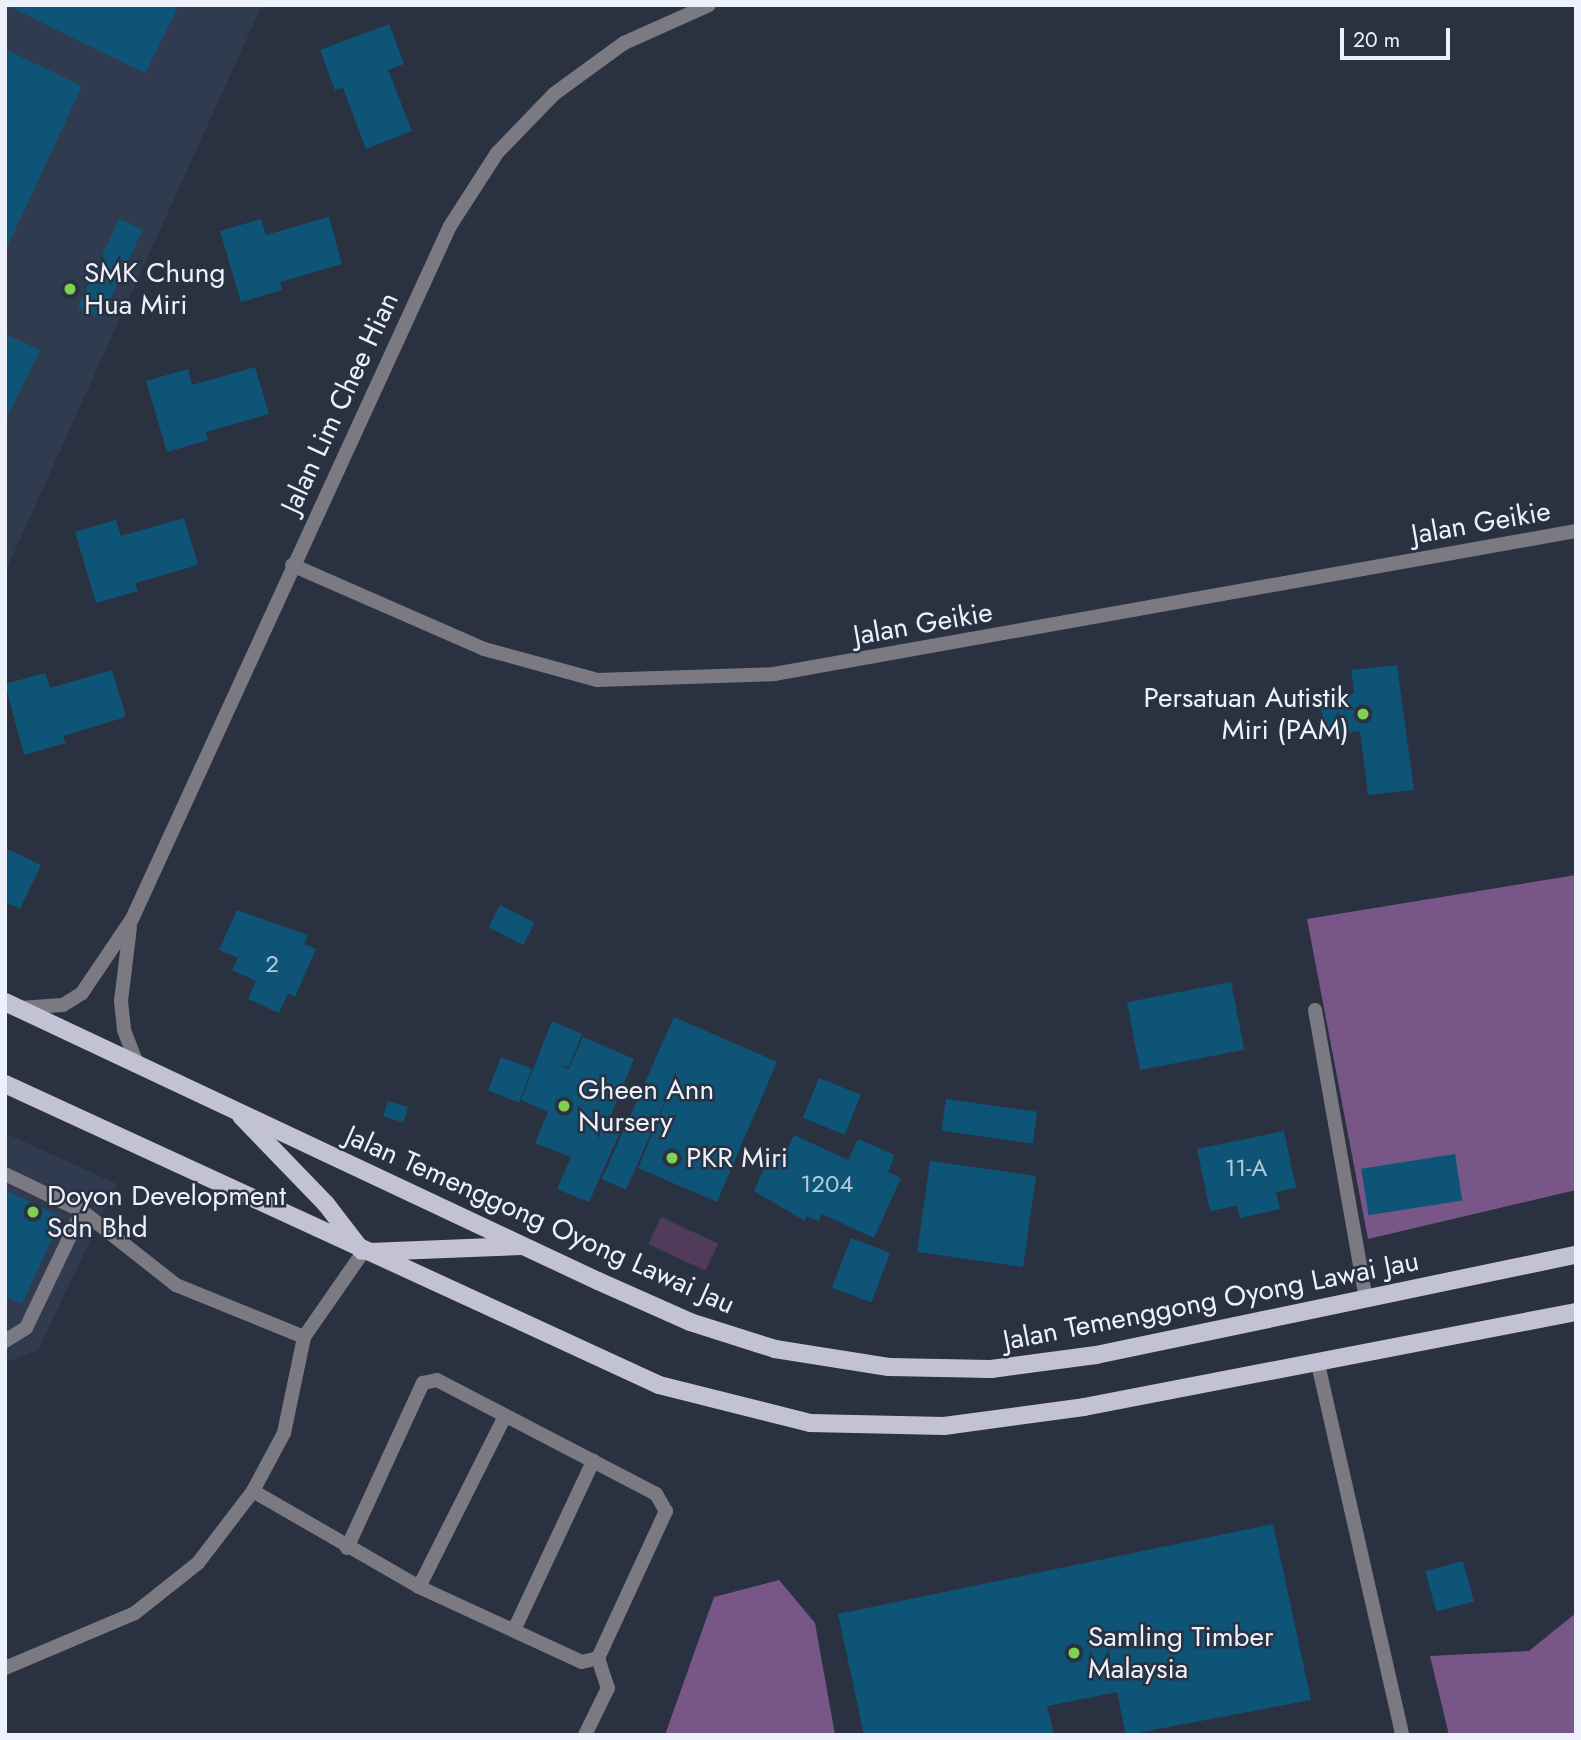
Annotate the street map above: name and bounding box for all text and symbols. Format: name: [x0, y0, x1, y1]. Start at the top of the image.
scale bar: [1343, 14, 1453, 58]
text: 20 m: [1353, 25, 1400, 55]
place label: SMK Chung Hua Miri: [84, 256, 225, 322]
marker: SMK Chung Hua Miri: [62, 281, 78, 297]
street label: Jalan Lim Chee Hian: [274, 287, 406, 519]
street label: Jalan Geikie: [1409, 494, 1553, 552]
street label: Jalan Geikie: [851, 595, 995, 653]
place label: Persatuan Autistik Miri (PAM): [1144, 681, 1349, 747]
marker: Persatuan Autistik Miri (PAM): [1355, 706, 1371, 722]
house number: 2: [265, 950, 279, 978]
place label: Gheen Ann Nursery: [578, 1073, 714, 1139]
marker: Gheen Ann Nursery: [556, 1098, 572, 1114]
street label: Jalan Temenggong Oyong Lawai Jau: [340, 1119, 740, 1321]
place label: PKR Miri: [686, 1141, 788, 1175]
marker: PKR Miri: [664, 1150, 680, 1166]
house number: 11-A: [1225, 1154, 1267, 1182]
house number: 1204: [801, 1170, 853, 1198]
place label: Doyon Development Sdn Bhd: [47, 1179, 286, 1245]
marker: Doyon Development Sdn Bhd: [25, 1204, 41, 1220]
street label: Jalan Temenggong Oyong Lawai Jau: [1000, 1244, 1422, 1358]
place label: Samling Timber Malaysia: [1088, 1620, 1274, 1686]
marker: Samling Timber Malaysia: [1066, 1645, 1082, 1661]

